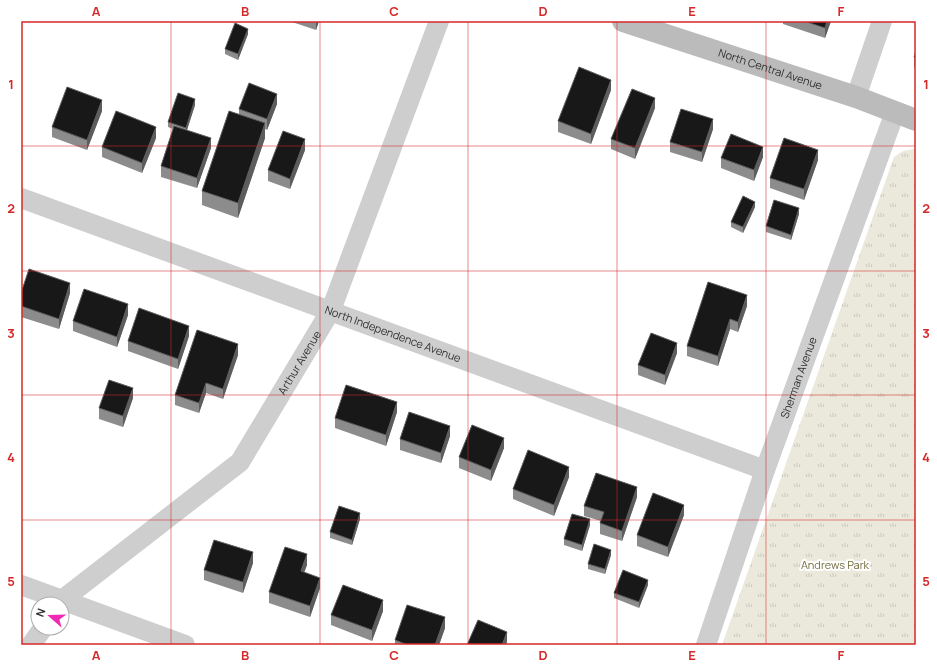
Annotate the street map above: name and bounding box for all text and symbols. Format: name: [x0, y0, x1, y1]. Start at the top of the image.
text: A: [92, 2, 101, 20]
text: B: [241, 2, 249, 20]
text: C: [389, 2, 399, 20]
text: D: [538, 2, 548, 20]
text: E: [688, 2, 696, 20]
text: F: [838, 2, 845, 20]
street label: North Central Avenue: [717, 45, 825, 93]
text: 1: [8, 75, 14, 93]
text: 1: [923, 75, 929, 93]
text: 2: [7, 199, 15, 217]
text: 2: [922, 199, 930, 217]
street label: North Independence Avenue: [323, 302, 464, 365]
text: 3: [7, 324, 15, 342]
text: 3: [922, 324, 930, 342]
street label: Arthur Avenue: [274, 327, 324, 397]
street label: Sherman Avenue: [776, 334, 820, 420]
text: 4: [7, 448, 15, 466]
text: 4: [922, 448, 930, 466]
park label: Andrews Park: [801, 557, 870, 572]
text: 5: [7, 572, 15, 590]
text: 5: [922, 572, 930, 590]
north arrow: [30, 596, 70, 636]
text: N: [32, 606, 49, 619]
text: A: [92, 646, 101, 664]
text: B: [241, 646, 249, 664]
text: C: [389, 646, 399, 664]
text: D: [538, 646, 548, 664]
text: E: [688, 646, 696, 664]
text: F: [838, 646, 845, 664]

